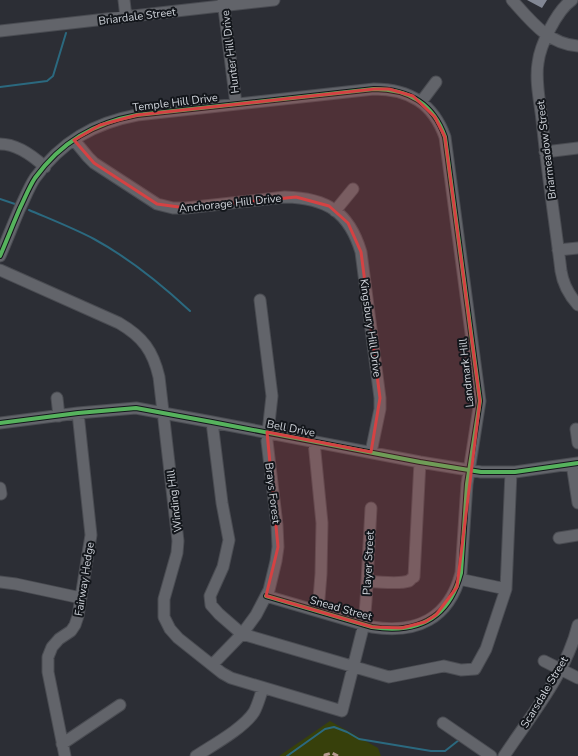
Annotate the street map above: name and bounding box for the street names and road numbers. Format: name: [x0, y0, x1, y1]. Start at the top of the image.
street label: Briardale Street: [98, 4, 177, 29]
street label: Hunter Hill Drive: [218, 9, 243, 94]
street label: Temple Hill Drive: [132, 90, 219, 115]
street label: Briarmeadow Street: [533, 100, 560, 200]
street label: Anchorage Hill Drive: [178, 191, 282, 216]
street label: Kingsbury Hill Drive: [356, 278, 385, 378]
street label: Landmark Hill: [455, 337, 478, 408]
street label: Bell Drive: [266, 416, 316, 441]
street label: Brays Forest: [261, 462, 284, 525]
street label: Winding Hill: [163, 468, 186, 533]
street label: Player Street: [359, 530, 378, 595]
street label: Fairway Hedge: [71, 541, 98, 617]
street label: Snead Street: [308, 592, 374, 625]
street label: Scarsdale Street: [517, 654, 572, 731]

